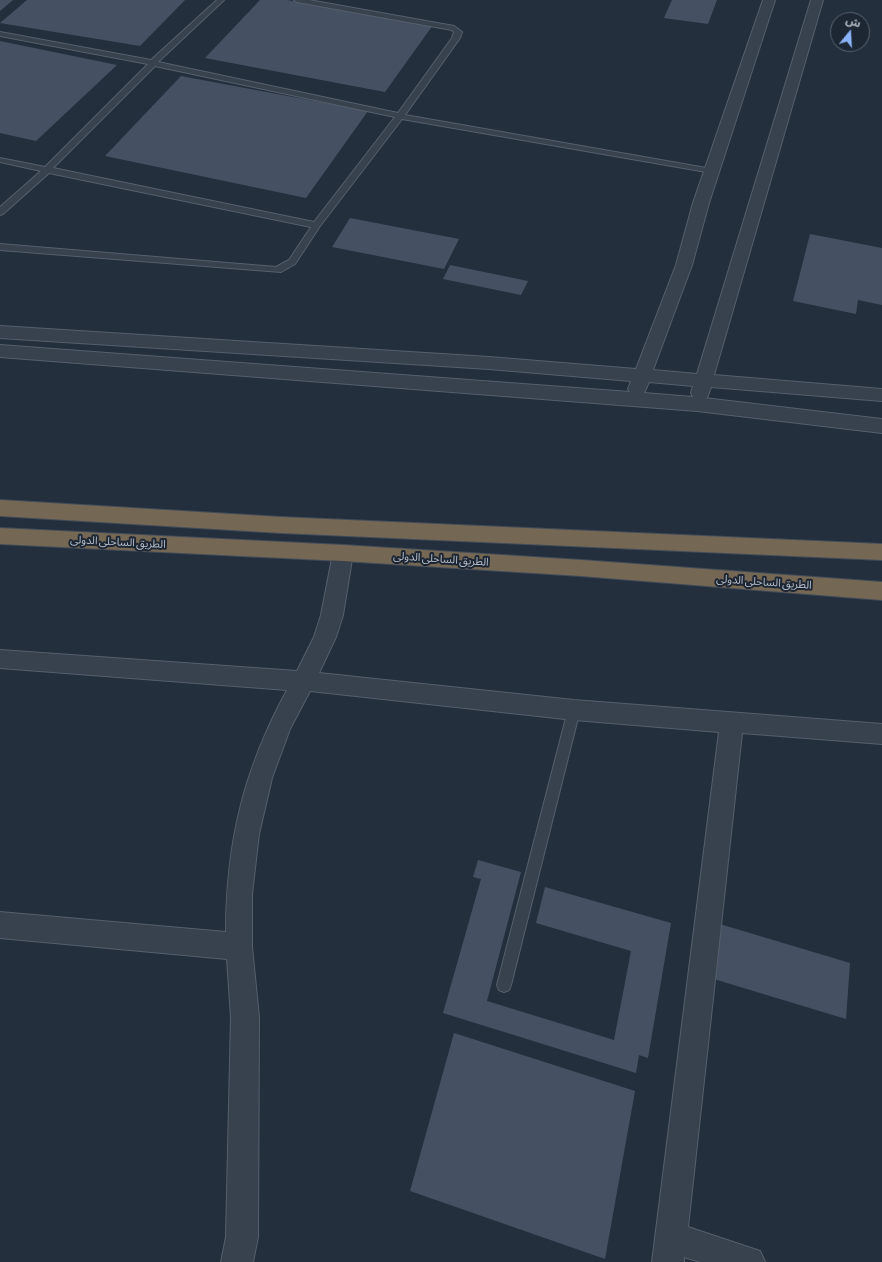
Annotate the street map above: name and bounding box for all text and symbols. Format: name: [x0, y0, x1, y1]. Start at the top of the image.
north arrow: [830, 12, 870, 52]
text: ش: [844, 13, 862, 30]
street label: الطريق الساحلى الدولى: [70, 533, 166, 551]
street label: الطريق الساحلى الدولى: [393, 549, 489, 569]
street label: الطريق الساحلى الدولى: [716, 572, 812, 592]

